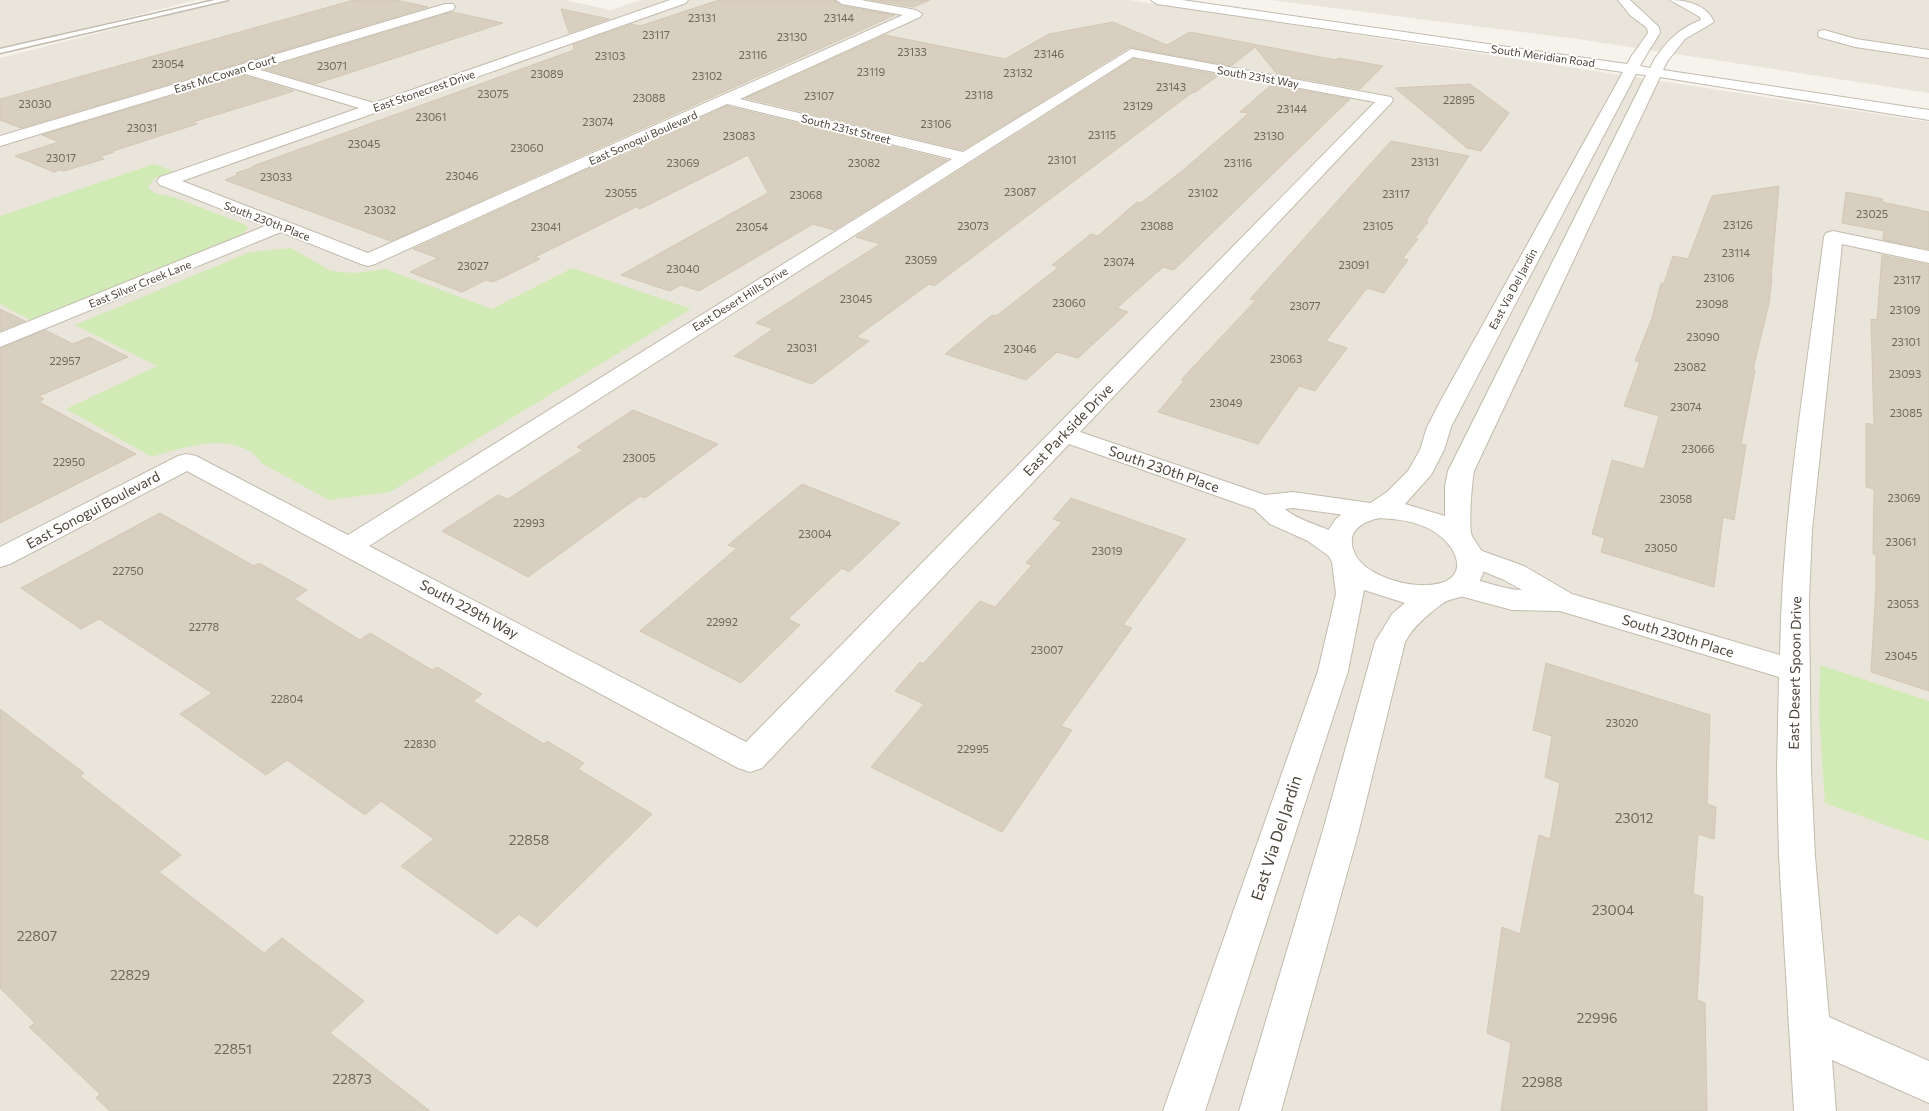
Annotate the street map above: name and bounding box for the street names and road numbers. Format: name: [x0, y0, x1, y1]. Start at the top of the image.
street label: South Meridian Road: [1490, 42, 1596, 69]
street label: East McCowan Court: [172, 52, 278, 95]
street label: South 231st Way: [1216, 63, 1300, 90]
street label: East Stonecrest Drive: [371, 67, 477, 114]
street label: East Sonoqui Boulevard: [587, 108, 699, 167]
street label: South 231st Street: [800, 111, 893, 146]
street label: South 230th Place: [222, 198, 312, 243]
street label: East Via Del Jardin: [1486, 246, 1540, 332]
street label: East Silver Creek Lane: [87, 257, 193, 310]
street label: East Desert Hills Drive: [690, 264, 790, 333]
street label: East Parkside Drive: [1019, 380, 1116, 479]
street label: South 230th Place: [1106, 442, 1222, 495]
street label: East Sonogui Boulevard: [23, 467, 162, 552]
street label: South 229th Way: [417, 575, 521, 642]
street label: East Desert Spoon Drive: [1785, 596, 1804, 750]
street label: South 230th Place: [1620, 610, 1736, 661]
street label: East Via Del Jardin: [1246, 773, 1305, 903]

